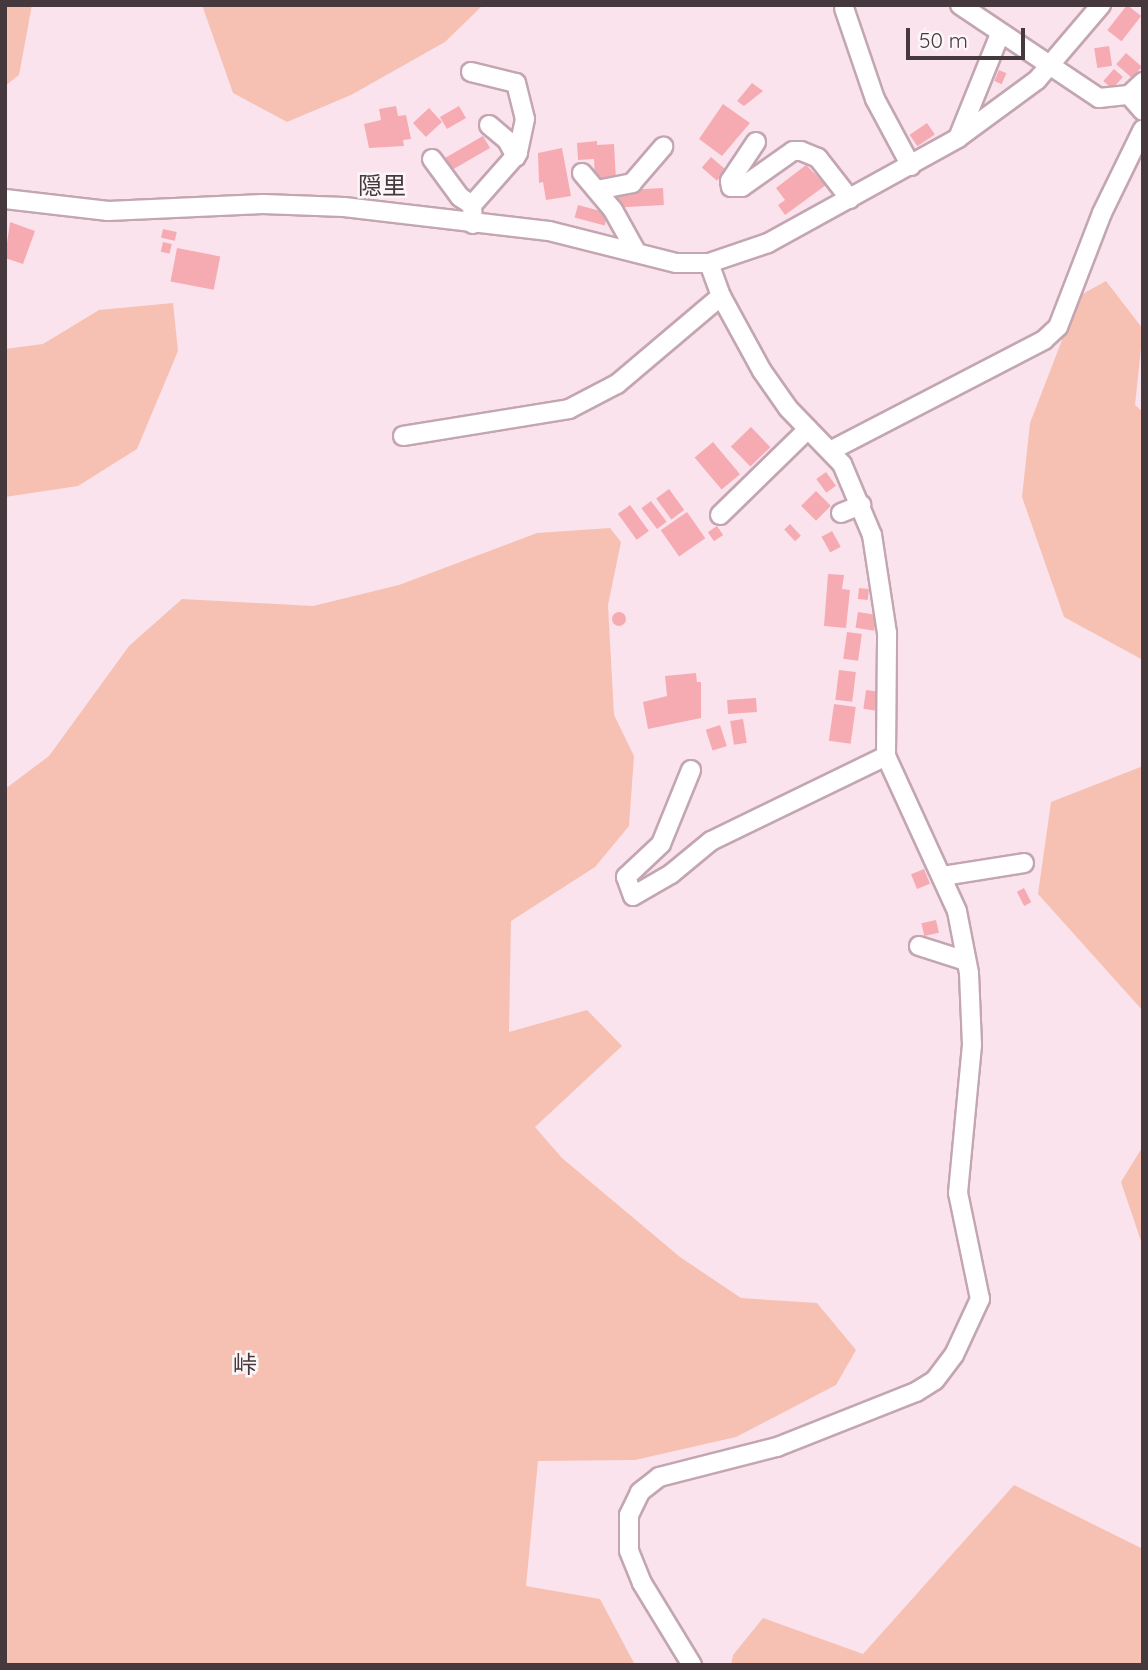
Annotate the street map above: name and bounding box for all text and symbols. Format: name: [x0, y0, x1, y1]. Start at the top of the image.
scale bar: [910, 14, 1029, 58]
text: 50 m: [919, 27, 968, 53]
district label: 隠里: [358, 172, 406, 200]
district label: 峠: [233, 1351, 257, 1379]

